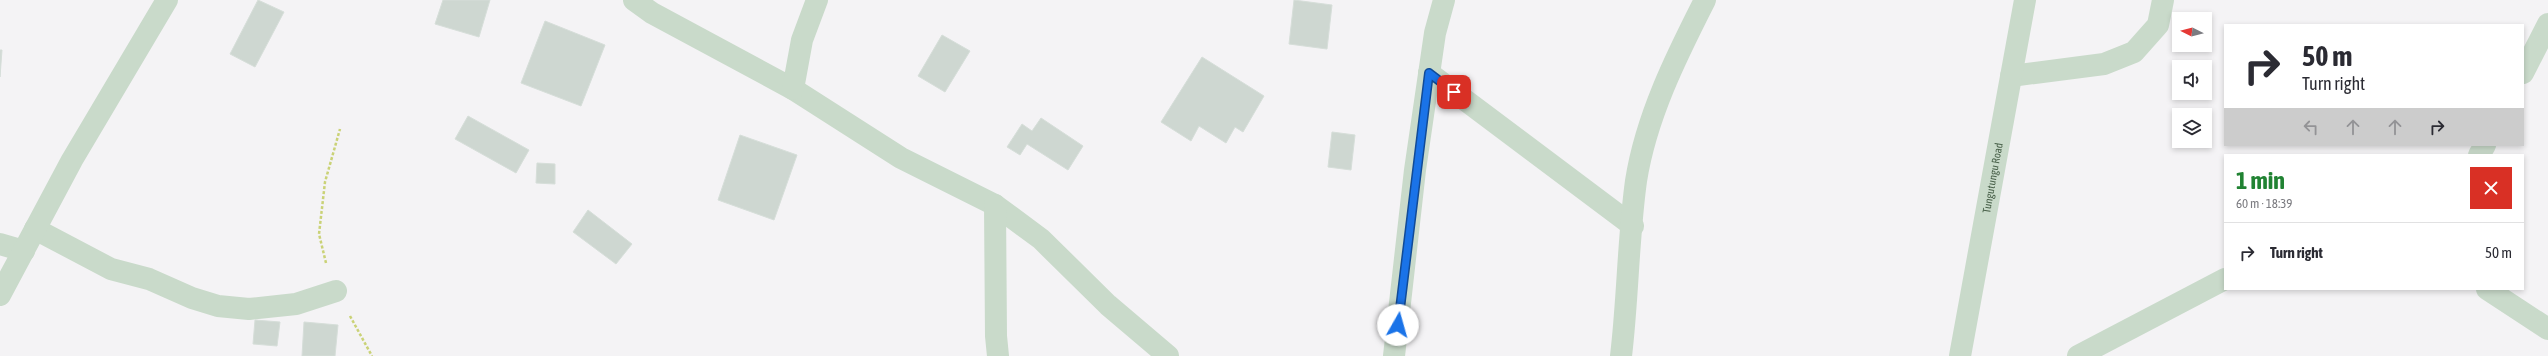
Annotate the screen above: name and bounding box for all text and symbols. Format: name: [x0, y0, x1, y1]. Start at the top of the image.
north arrow: [2172, 12, 2212, 52]
map controls: [2172, 12, 2212, 148]
icon: right: [2236, 40, 2288, 92]
text: 50 m: [2302, 40, 2352, 72]
button: sound: [2172, 60, 2212, 100]
text: Turn right: [2302, 73, 2365, 94]
pin: [1437, 75, 1471, 109]
icon: arrive: [1443, 81, 1465, 103]
button: layers: [2172, 108, 2212, 148]
icon: left: [2300, 116, 2322, 138]
icon: ahead: [2342, 116, 2364, 138]
icon: ahead: [2384, 116, 2406, 138]
icon: right: [2426, 116, 2448, 138]
street label: Tungutungu Road: [1980, 142, 2005, 214]
text: 1 min: [2236, 167, 2285, 194]
button: close: [2470, 167, 2512, 209]
text: 60 m · 18:39: [2236, 196, 2292, 211]
icon: right: [2236, 242, 2258, 264]
text: Turn right: [2270, 244, 2323, 261]
text: 50 m: [2485, 244, 2512, 261]
position arrow: [1377, 304, 1419, 346]

